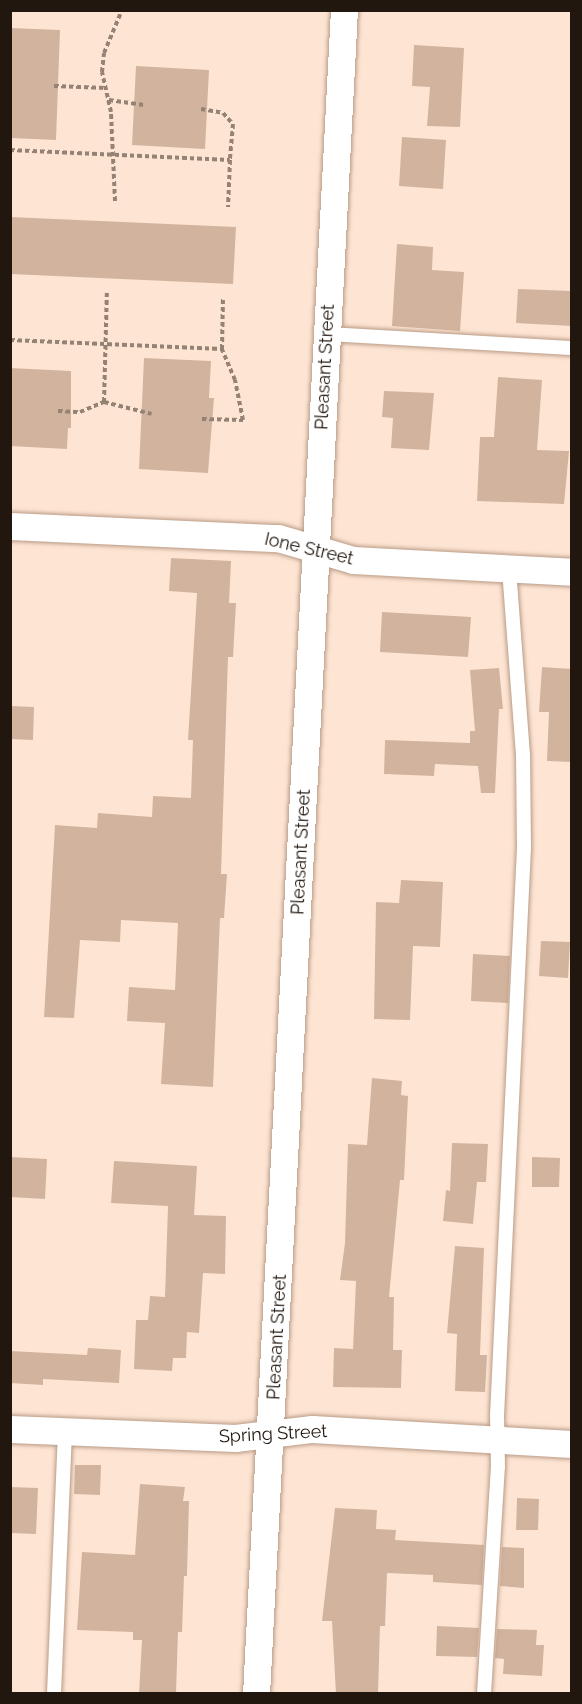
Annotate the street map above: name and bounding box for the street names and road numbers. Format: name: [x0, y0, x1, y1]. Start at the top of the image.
street label: Pleasant Street: [311, 304, 339, 430]
street label: Ione Street: [262, 528, 356, 570]
street label: Pleasant Street: [287, 789, 315, 915]
street label: Pleasant Street: [263, 1274, 291, 1400]
street label: Spring Street: [218, 1420, 328, 1448]

